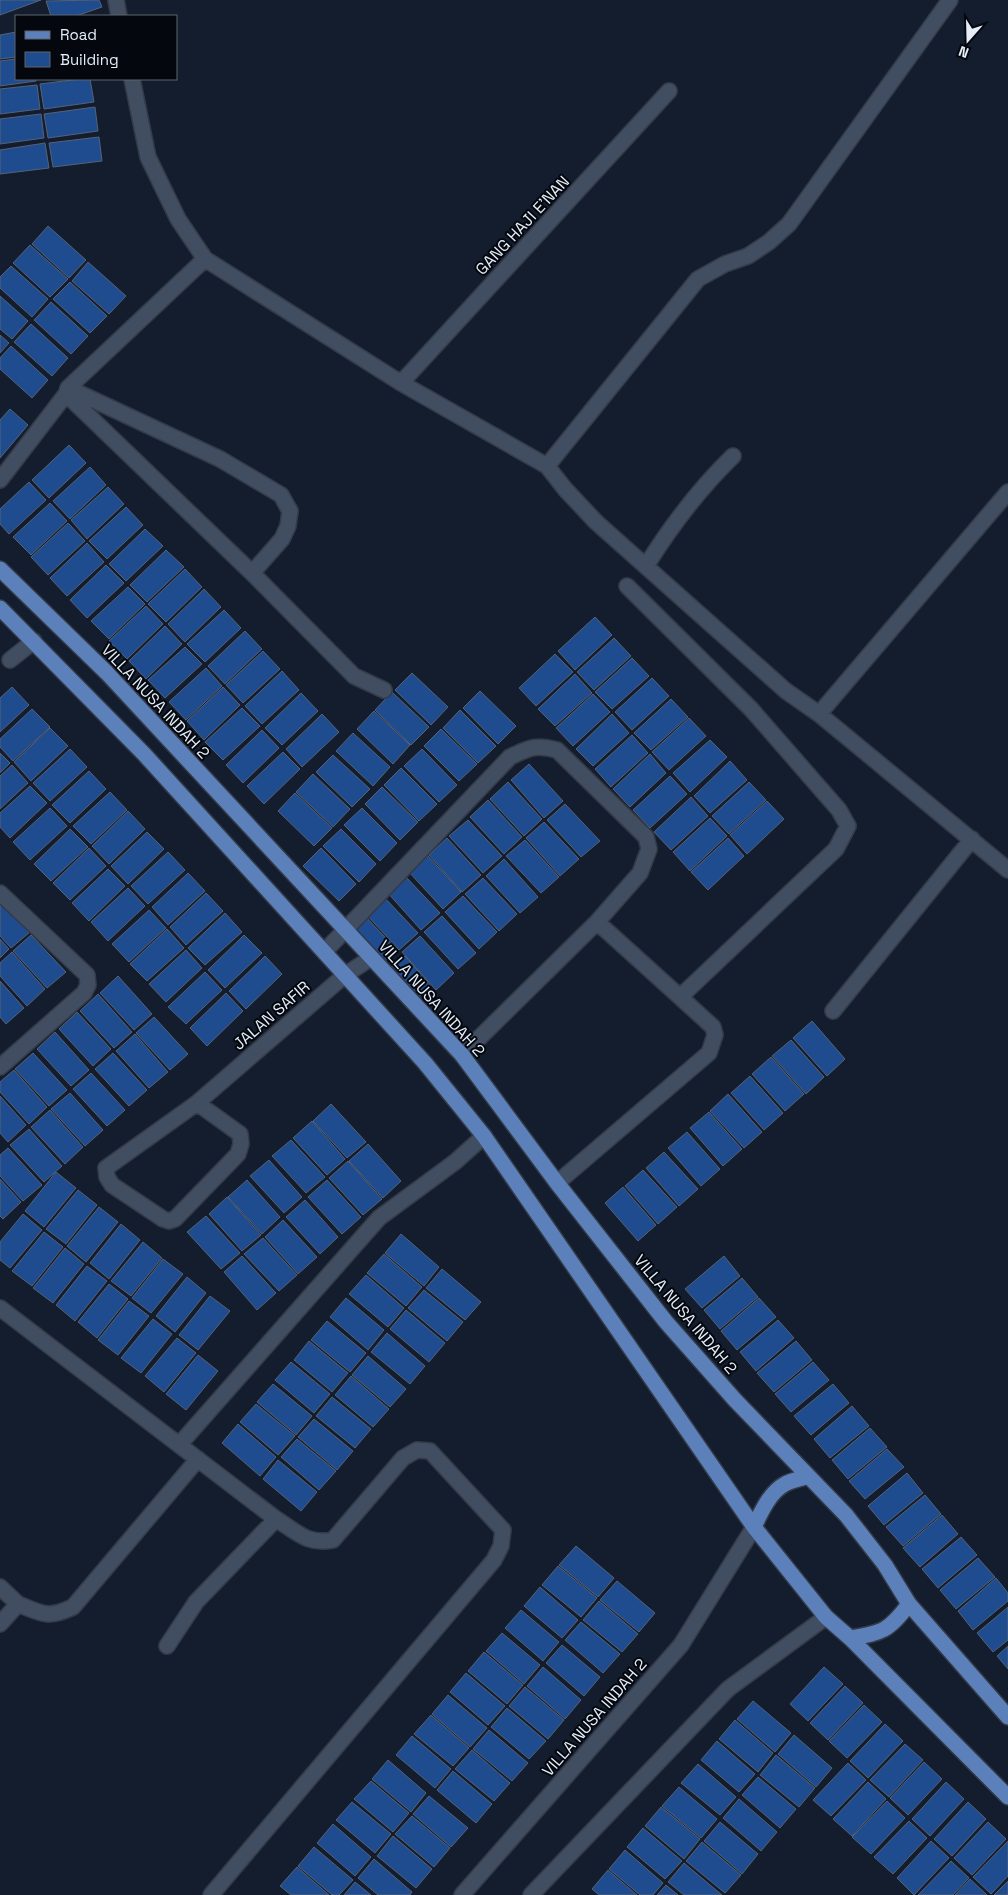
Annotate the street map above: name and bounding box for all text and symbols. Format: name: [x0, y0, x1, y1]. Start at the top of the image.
legend: [15, 15, 178, 80]
north arrow: [943, 15, 993, 65]
text: Road: [60, 25, 97, 44]
text: N: [956, 42, 971, 62]
text: Building: [60, 50, 119, 69]
street label: GANG HAJI E'NAN: [471, 171, 574, 279]
street label: VILLA NUSA INDAH 2: [97, 639, 214, 763]
street label: VILLA NUSA INDAH 2: [374, 936, 489, 1061]
street label: JALAN SAFIR: [229, 976, 314, 1055]
street label: VILLA NUSA INDAH 2: [629, 1250, 742, 1378]
street label: VILLA NUSA INDAH 2: [537, 1654, 651, 1781]

